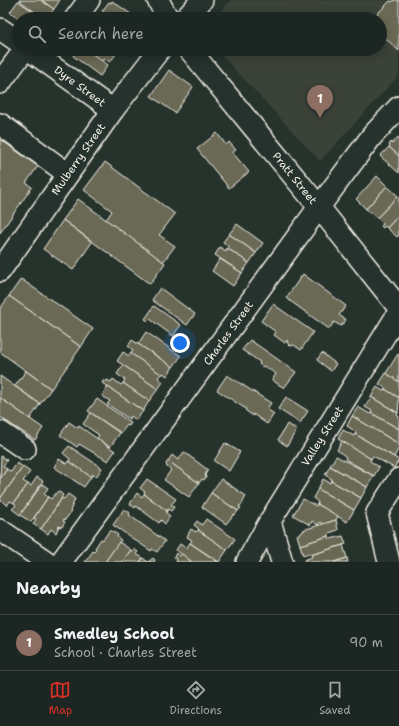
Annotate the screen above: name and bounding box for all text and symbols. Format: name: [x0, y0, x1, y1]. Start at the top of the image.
search box: [12, 12, 387, 56]
icon: search: [26, 23, 48, 45]
text: Search here: [58, 24, 144, 44]
street label: Dyre Street: [51, 63, 109, 110]
pin: 1: [307, 85, 333, 118]
street label: Mulberry Street: [48, 120, 109, 198]
street label: Pratt Street: [269, 149, 320, 208]
street label: Charles Street: [200, 298, 257, 368]
your location: [170, 333, 190, 353]
street label: Valley Street: [298, 403, 347, 469]
text: Nearby: [16, 577, 81, 599]
text: Smedley School: [54, 624, 174, 644]
text: 1: [26, 634, 32, 651]
text: 90 m: [349, 634, 383, 651]
text: School · Charles Street: [54, 644, 197, 661]
tab: Map: [49, 679, 72, 718]
tab: Directions: [169, 679, 222, 718]
tab: Saved: [319, 679, 350, 718]

